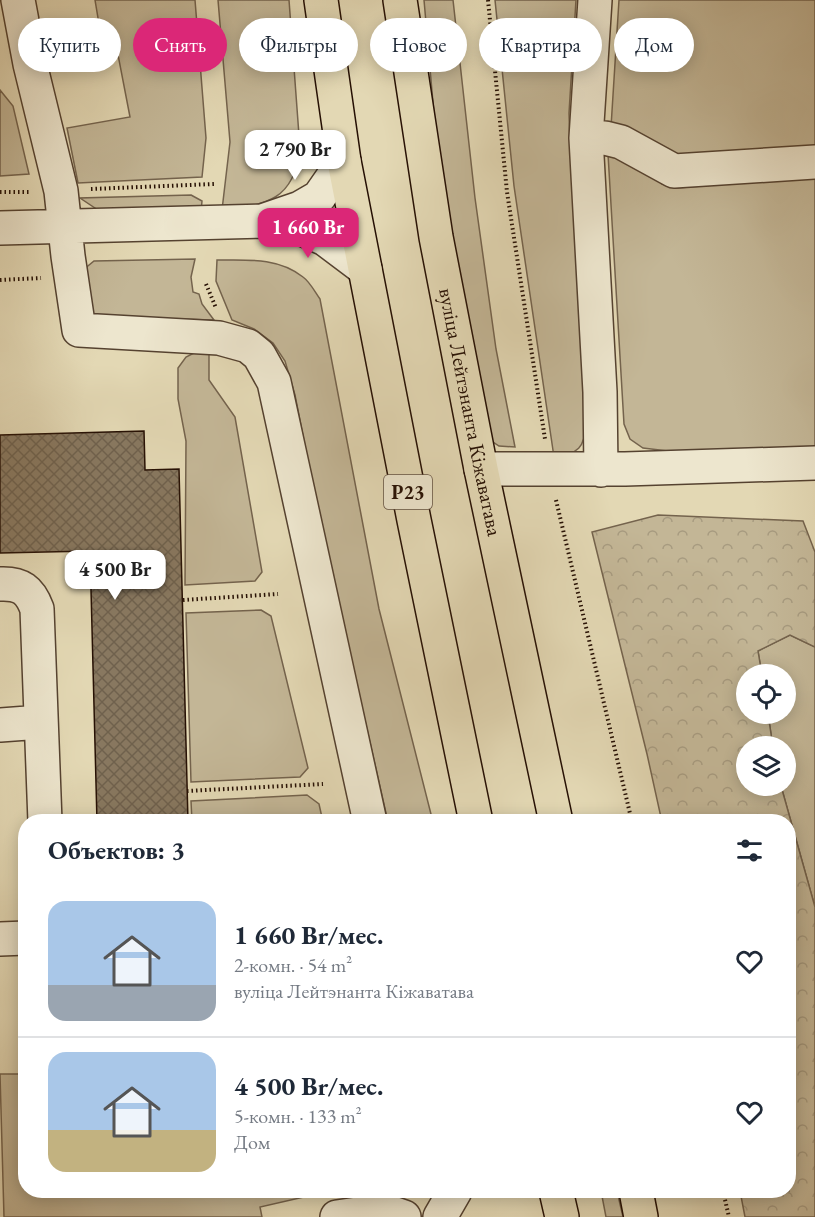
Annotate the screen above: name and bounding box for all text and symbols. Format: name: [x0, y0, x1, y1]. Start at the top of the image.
chip: Купить: [18, 18, 121, 72]
chip: Снять: [133, 18, 227, 72]
chip: Фильтры: [239, 18, 358, 72]
chip: Новое: [370, 18, 467, 72]
chip: Квартира: [479, 18, 602, 72]
chip: Дом: [614, 18, 694, 72]
pin: 2 790 Br: [233, 130, 357, 181]
text: 2 790 Br: [259, 136, 331, 162]
pin: 1 660 Br: [246, 208, 370, 259]
text: 1 660 Br: [272, 214, 344, 240]
street label: вуліца Лейтэнанта Кіжаватава: [433, 285, 509, 539]
road number: Р23: [384, 475, 432, 509]
pin: 4 500 Br: [53, 550, 177, 601]
text: 4 500 Br: [79, 556, 151, 582]
map controls: [736, 664, 796, 796]
button: locate: [736, 664, 796, 724]
button: layers: [736, 736, 796, 796]
text: Объектов: 3: [48, 833, 185, 867]
icon: filters: [733, 834, 766, 867]
text: 1 660 Br/мес.: [234, 918, 383, 952]
icon: home: [96, 925, 168, 997]
icon: heart: [733, 945, 766, 978]
text: 2-комн. · 54 m²: [234, 952, 352, 978]
text: вуліца Лейтэнанта Кіжаватава: [234, 978, 474, 1004]
text: 4 500 Br/мес.: [234, 1069, 383, 1103]
icon: home: [96, 1076, 168, 1148]
icon: heart: [733, 1096, 766, 1129]
text: 5-комн. · 133 m²: [234, 1103, 362, 1129]
text: Дом: [234, 1129, 270, 1155]

